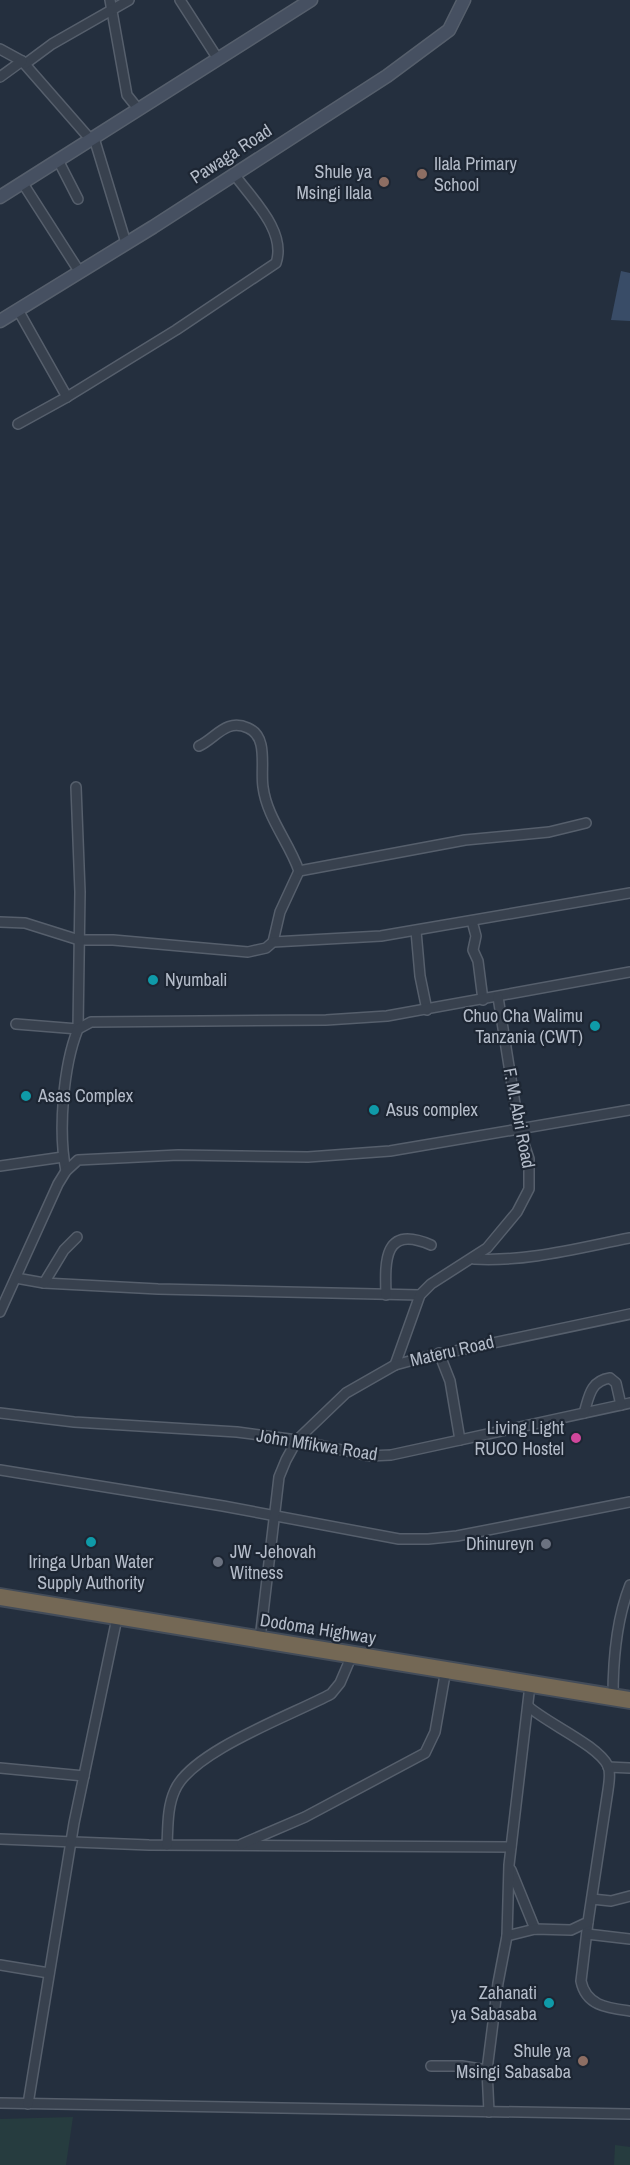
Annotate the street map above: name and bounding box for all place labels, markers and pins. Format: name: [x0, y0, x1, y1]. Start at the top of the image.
place label: Ilala Primary School: [434, 151, 517, 197]
place label: Shule ya Msingi Ilala: [297, 159, 372, 205]
marker: Ilala Primary School: [415, 167, 429, 181]
marker: Shule ya Msingi Ilala: [377, 175, 391, 189]
place label: Nyumbali: [165, 967, 227, 992]
marker: Nyumbali: [146, 973, 160, 987]
place label: Chuo Cha Walimu Tanzania (CWT): [463, 1003, 583, 1049]
marker: Chuo Cha Walimu Tanzania (CWT): [588, 1019, 602, 1033]
place label: Asas Complex: [37, 1083, 134, 1108]
marker: Asas Complex: [19, 1089, 33, 1103]
place label: Asus complex: [385, 1097, 478, 1122]
marker: Asus complex: [367, 1103, 381, 1117]
place label: Living Light RUCO Hostel: [475, 1415, 564, 1461]
marker: Living Light RUCO Hostel: [569, 1431, 583, 1445]
place label: Dhinureyn: [466, 1531, 534, 1556]
marker: Iringa Urban Water Supply Authority: [84, 1535, 98, 1549]
marker: Dhinureyn: [539, 1537, 553, 1551]
place label: JW -Jehovah Witness: [230, 1539, 316, 1585]
place label: Iringa Urban Water Supply Authority: [29, 1549, 154, 1595]
marker: JW -Jehovah Witness: [211, 1555, 225, 1569]
place label: Zahanati ya Sabasaba: [451, 1980, 537, 2026]
marker: Zahanati ya Sabasaba: [542, 1996, 556, 2010]
place label: Shule ya Msingi Sabasaba: [456, 2038, 571, 2084]
marker: Shule ya Msingi Sabasaba: [576, 2054, 590, 2068]

